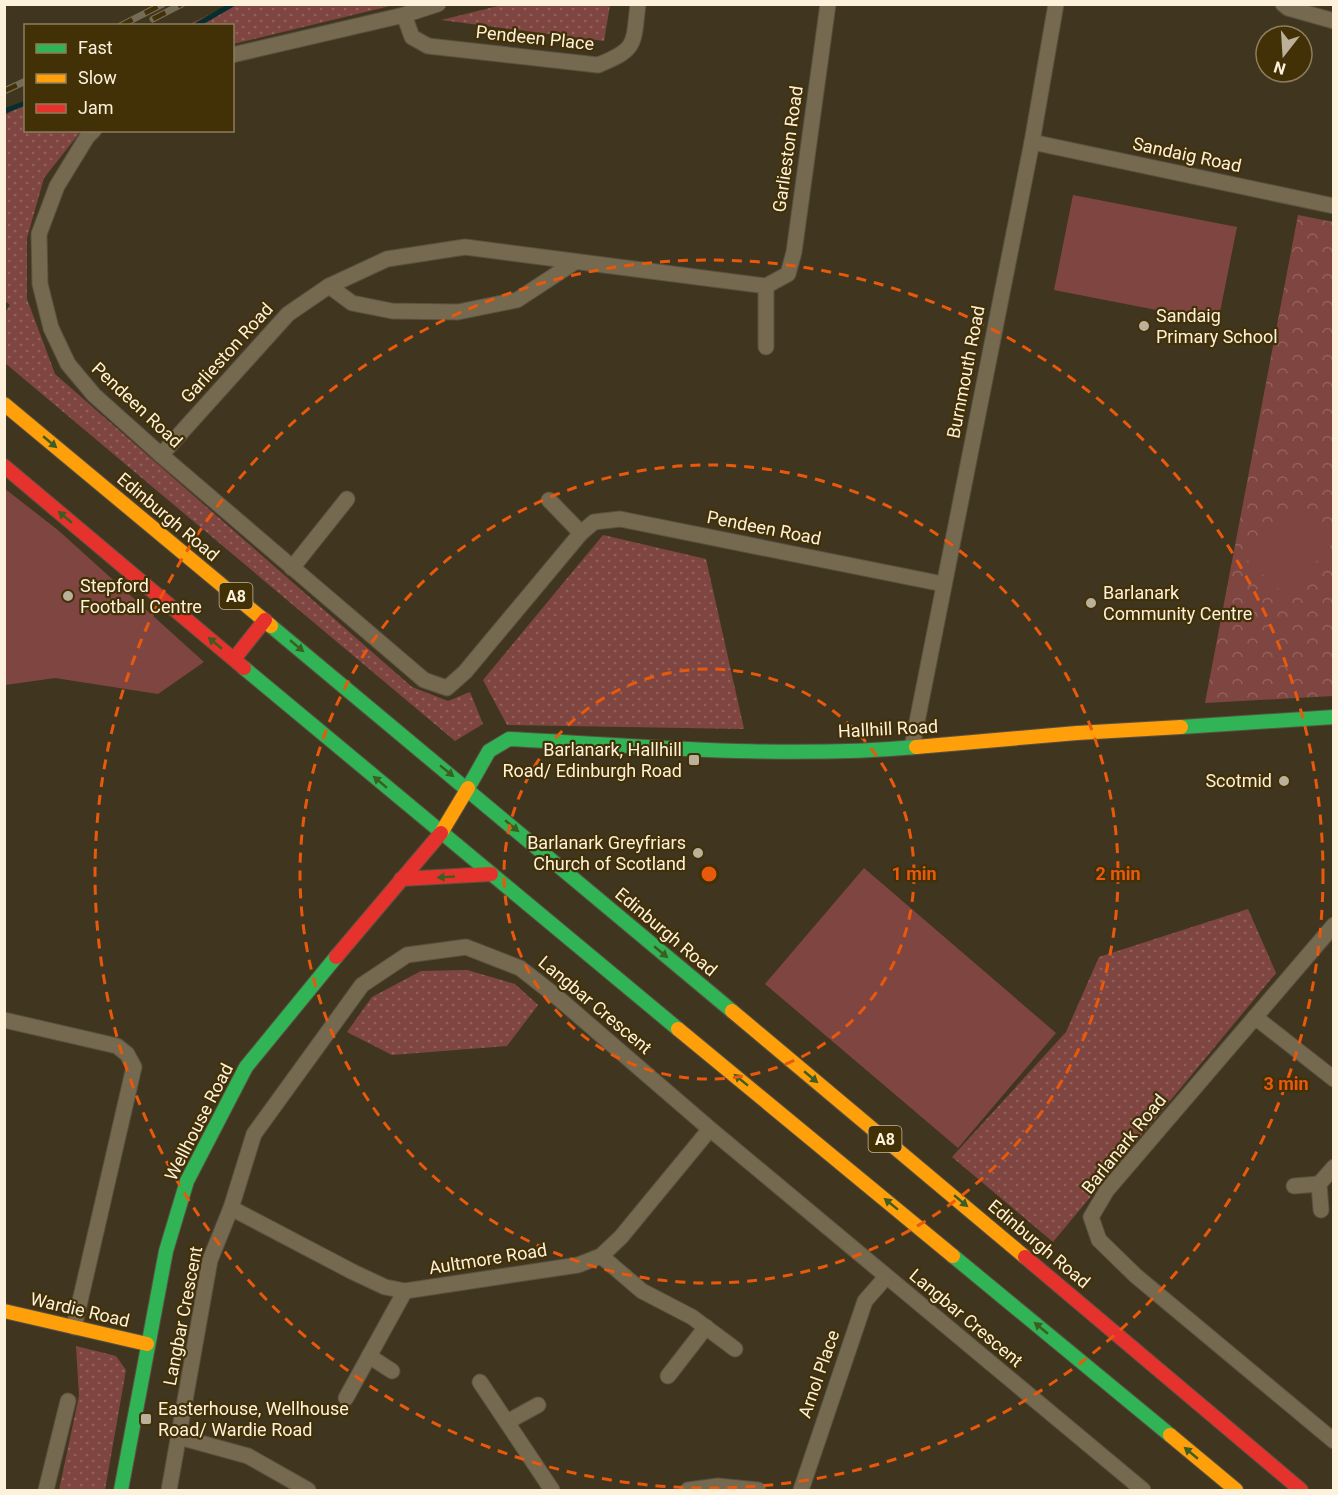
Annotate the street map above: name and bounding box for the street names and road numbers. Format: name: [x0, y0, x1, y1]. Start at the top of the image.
street label: Pendeen Place: [475, 21, 595, 54]
street label: Garlieston Road: [768, 84, 807, 213]
street label: Sandaig Road: [1131, 133, 1243, 176]
street label: Garlieston Road: [176, 298, 277, 407]
street label: Burnmouth Road: [942, 304, 989, 440]
street label: Pendeen Road: [88, 358, 187, 452]
street label: Edinburgh Road: [113, 468, 223, 565]
street label: Pendeen Road: [705, 506, 823, 549]
road number: A8: [220, 583, 252, 609]
street label: Hallhill Road: [837, 715, 939, 742]
street label: Edinburgh Road: [611, 883, 721, 980]
street label: Langbar Crescent: [534, 951, 656, 1058]
street label: Wellhouse Road: [160, 1060, 237, 1184]
street label: Barlanark Road: [1077, 1090, 1170, 1198]
road number: A8: [868, 1126, 902, 1152]
street label: Edinburgh Road: [984, 1195, 1094, 1292]
street label: Aultmore Road: [427, 1239, 548, 1278]
street label: Langbar Crescent: [159, 1244, 206, 1387]
street label: Langbar Crescent: [905, 1264, 1027, 1371]
street label: Wardie Road: [28, 1288, 132, 1331]
street label: Arnol Place: [794, 1327, 843, 1420]

